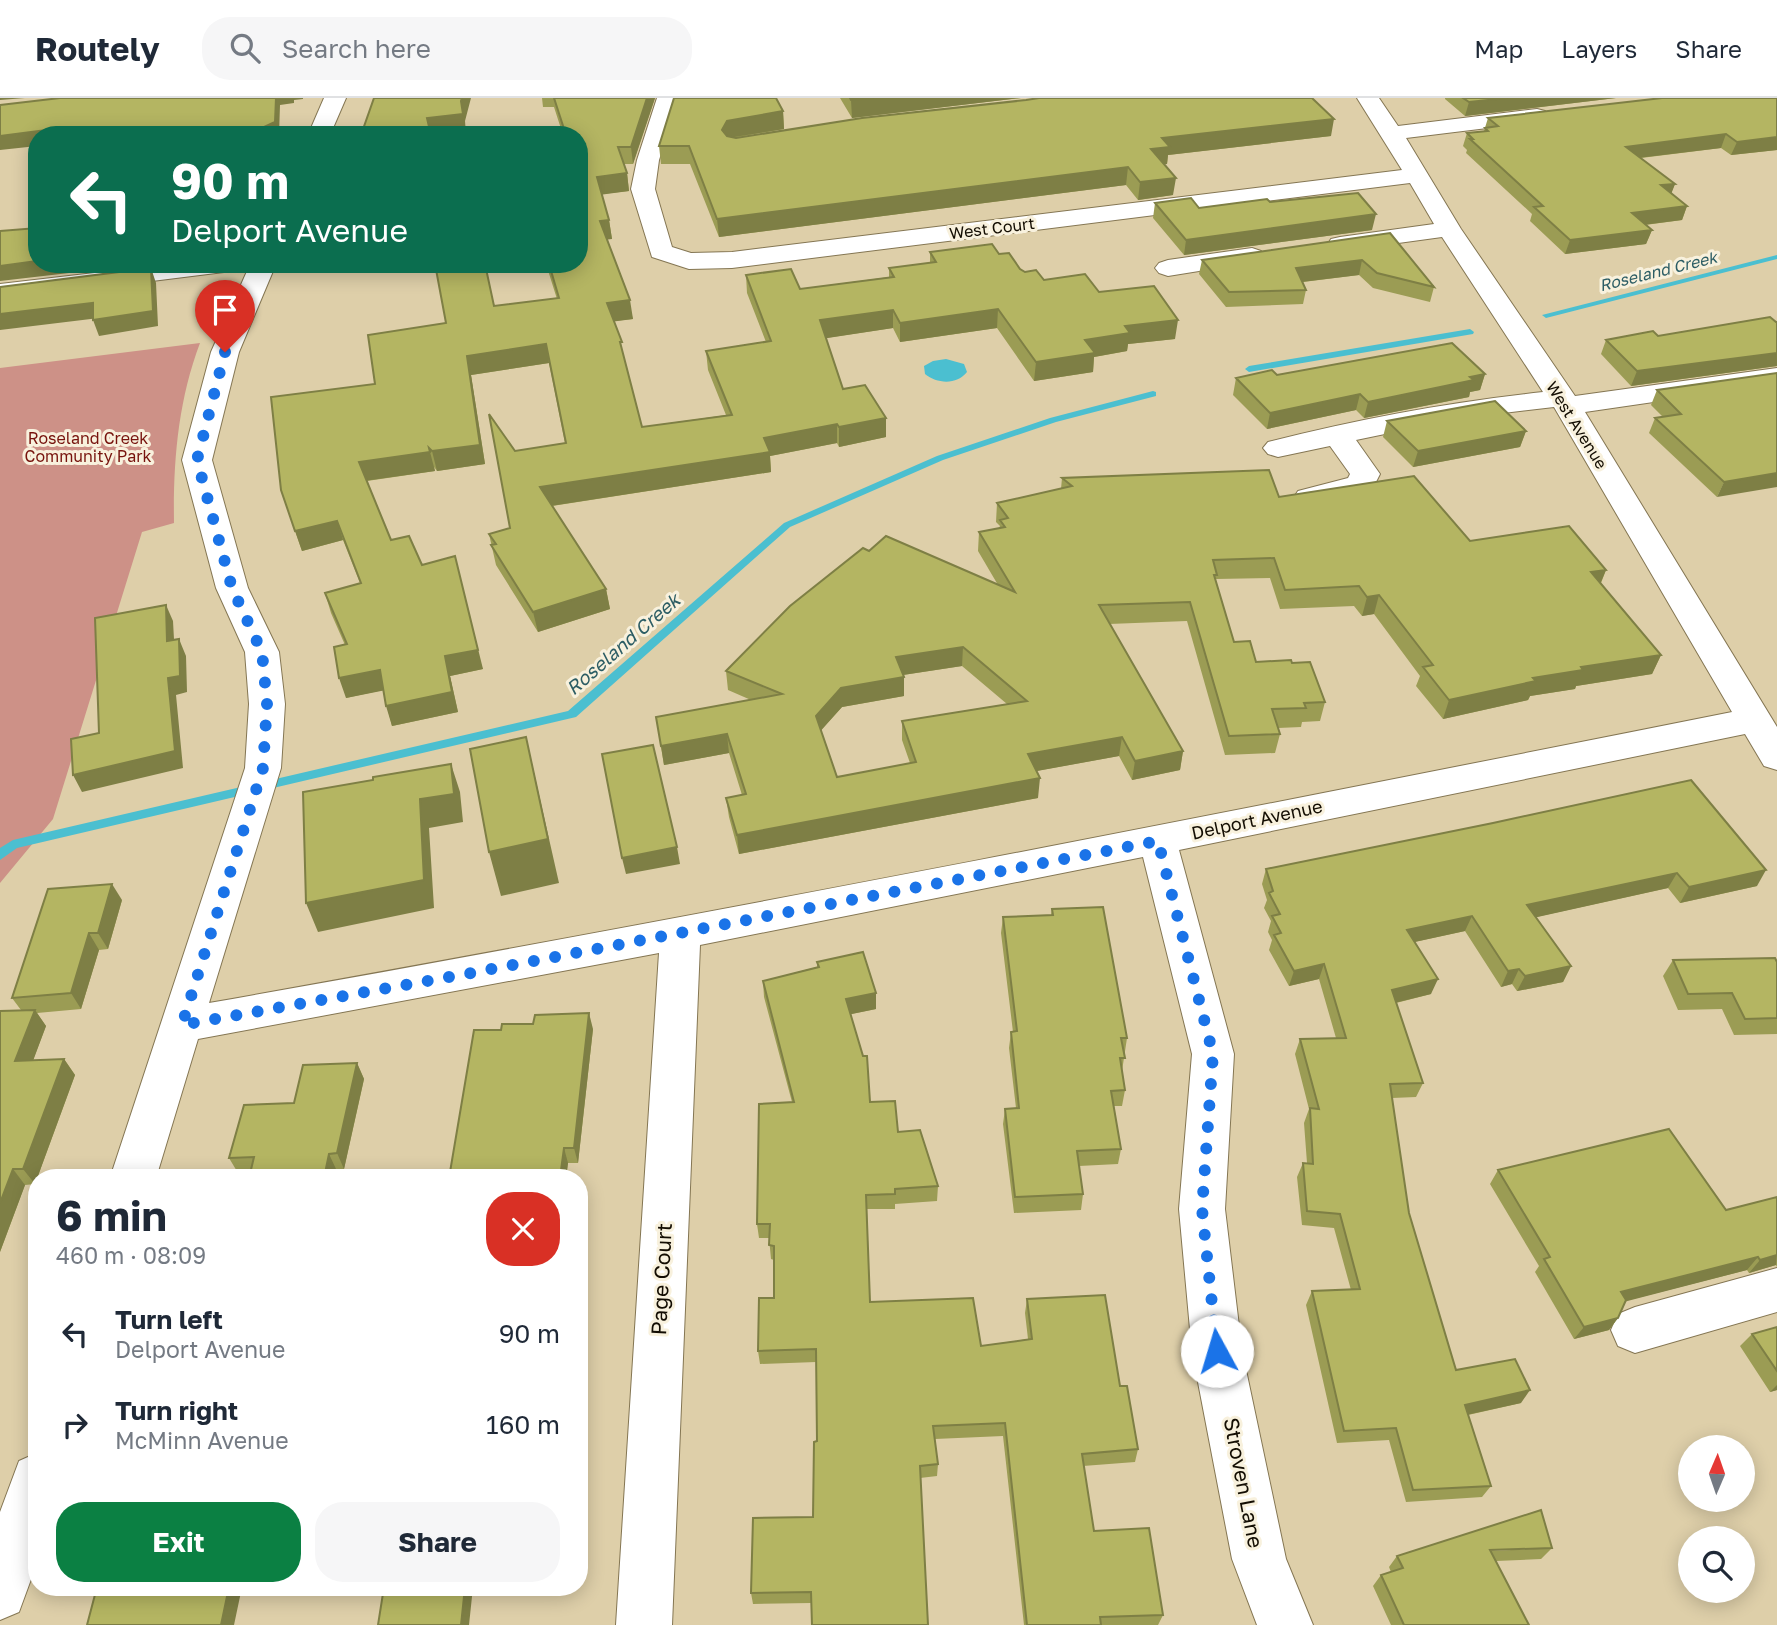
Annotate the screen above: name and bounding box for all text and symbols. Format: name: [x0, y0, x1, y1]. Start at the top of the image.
search box: [202, 17, 692, 80]
text: Routely: [35, 29, 160, 68]
icon: search: [226, 29, 264, 67]
text: Search here: [282, 33, 431, 64]
text: Map: [1474, 34, 1523, 63]
text: Layers: [1561, 34, 1637, 63]
text: Share: [1675, 34, 1742, 63]
text: 90 m: [171, 151, 289, 210]
icon: left: [56, 154, 147, 245]
text: Delport Avenue: [171, 211, 408, 249]
street label: West Court: [948, 213, 1036, 243]
water label: Roseland Creek: [1597, 246, 1721, 295]
pin: [195, 280, 255, 352]
icon: arrive: [206, 291, 244, 329]
street label: West Avenue: [1542, 378, 1612, 472]
park label: Roseland Creek Community Park: [25, 428, 151, 466]
water label: Roseland Creek: [561, 587, 686, 699]
street label: Delport Avenue: [1189, 794, 1324, 844]
text: 6 min: [56, 1190, 167, 1240]
button: close: [486, 1192, 560, 1266]
street label: Page Court: [645, 1222, 677, 1336]
text: 460 m · 08:09: [56, 1241, 206, 1269]
text: Turn left: [115, 1304, 223, 1335]
position arrow: [1180, 1314, 1254, 1388]
icon: left: [56, 1315, 94, 1353]
text: 90 m: [499, 1318, 560, 1349]
text: Delport Avenue: [115, 1335, 285, 1363]
text: Turn right: [115, 1395, 238, 1426]
icon: right: [56, 1406, 94, 1444]
text: 160 m: [486, 1409, 560, 1440]
street label: Stroven Lane: [1219, 1415, 1269, 1550]
text: McMinn Avenue: [115, 1426, 289, 1454]
north arrow: [1678, 1435, 1755, 1512]
map controls: [1678, 1435, 1755, 1603]
button: Exit: [56, 1502, 301, 1582]
button: Share: [315, 1502, 560, 1582]
button: search: [1678, 1526, 1755, 1603]

